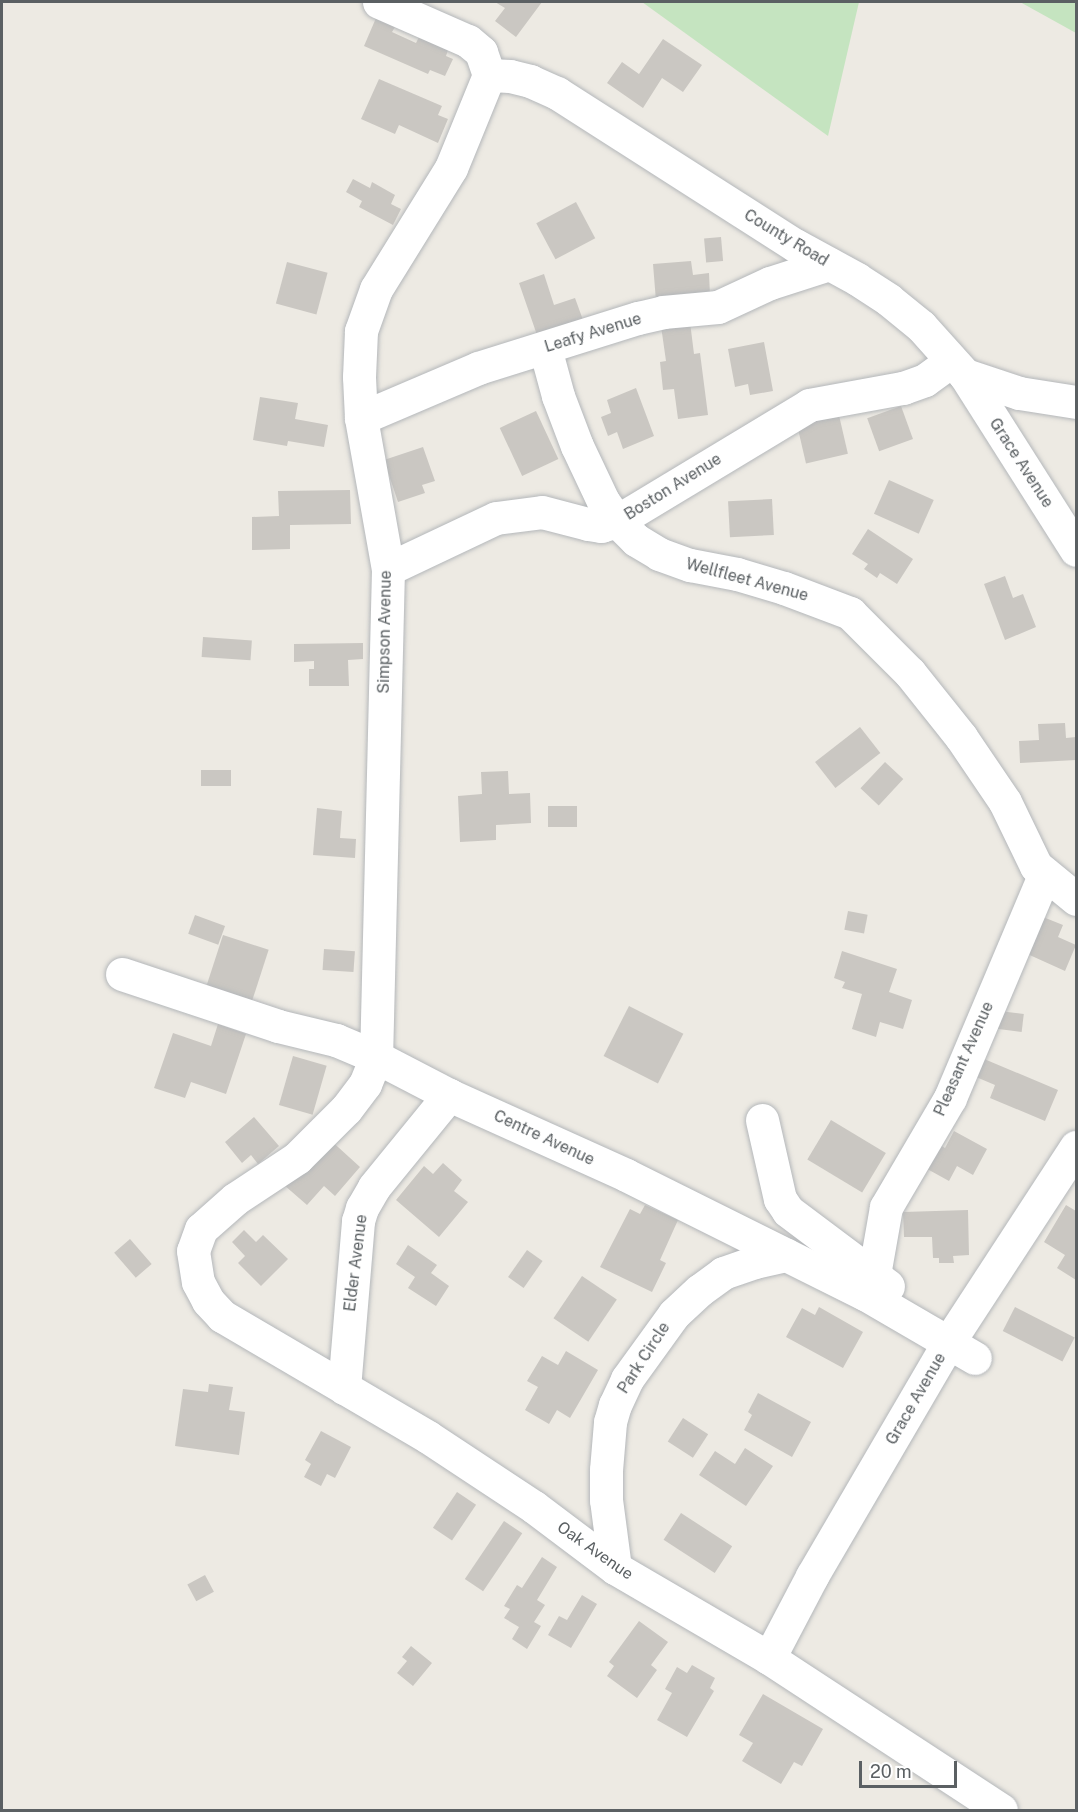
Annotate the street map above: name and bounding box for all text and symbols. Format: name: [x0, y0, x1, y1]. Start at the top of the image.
street label: County Road: [740, 205, 832, 271]
street label: Leafy Avenue: [542, 309, 644, 357]
street label: Grace Avenue: [985, 415, 1057, 511]
street label: Boston Avenue: [621, 449, 725, 525]
street label: Wellfleet Avenue: [684, 554, 810, 606]
street label: Simpson Avenue: [374, 570, 396, 694]
street label: Pleasant Avenue: [930, 999, 998, 1119]
street label: Centre Avenue: [490, 1106, 598, 1170]
street label: Elder Avenue: [341, 1213, 371, 1313]
street label: Park Circle: [614, 1319, 674, 1397]
street label: Grace Avenue: [882, 1350, 950, 1448]
street label: Oak Avenue: [553, 1518, 637, 1584]
scale bar: [862, 1749, 960, 1787]
text: 20 m: [870, 1761, 912, 1782]

